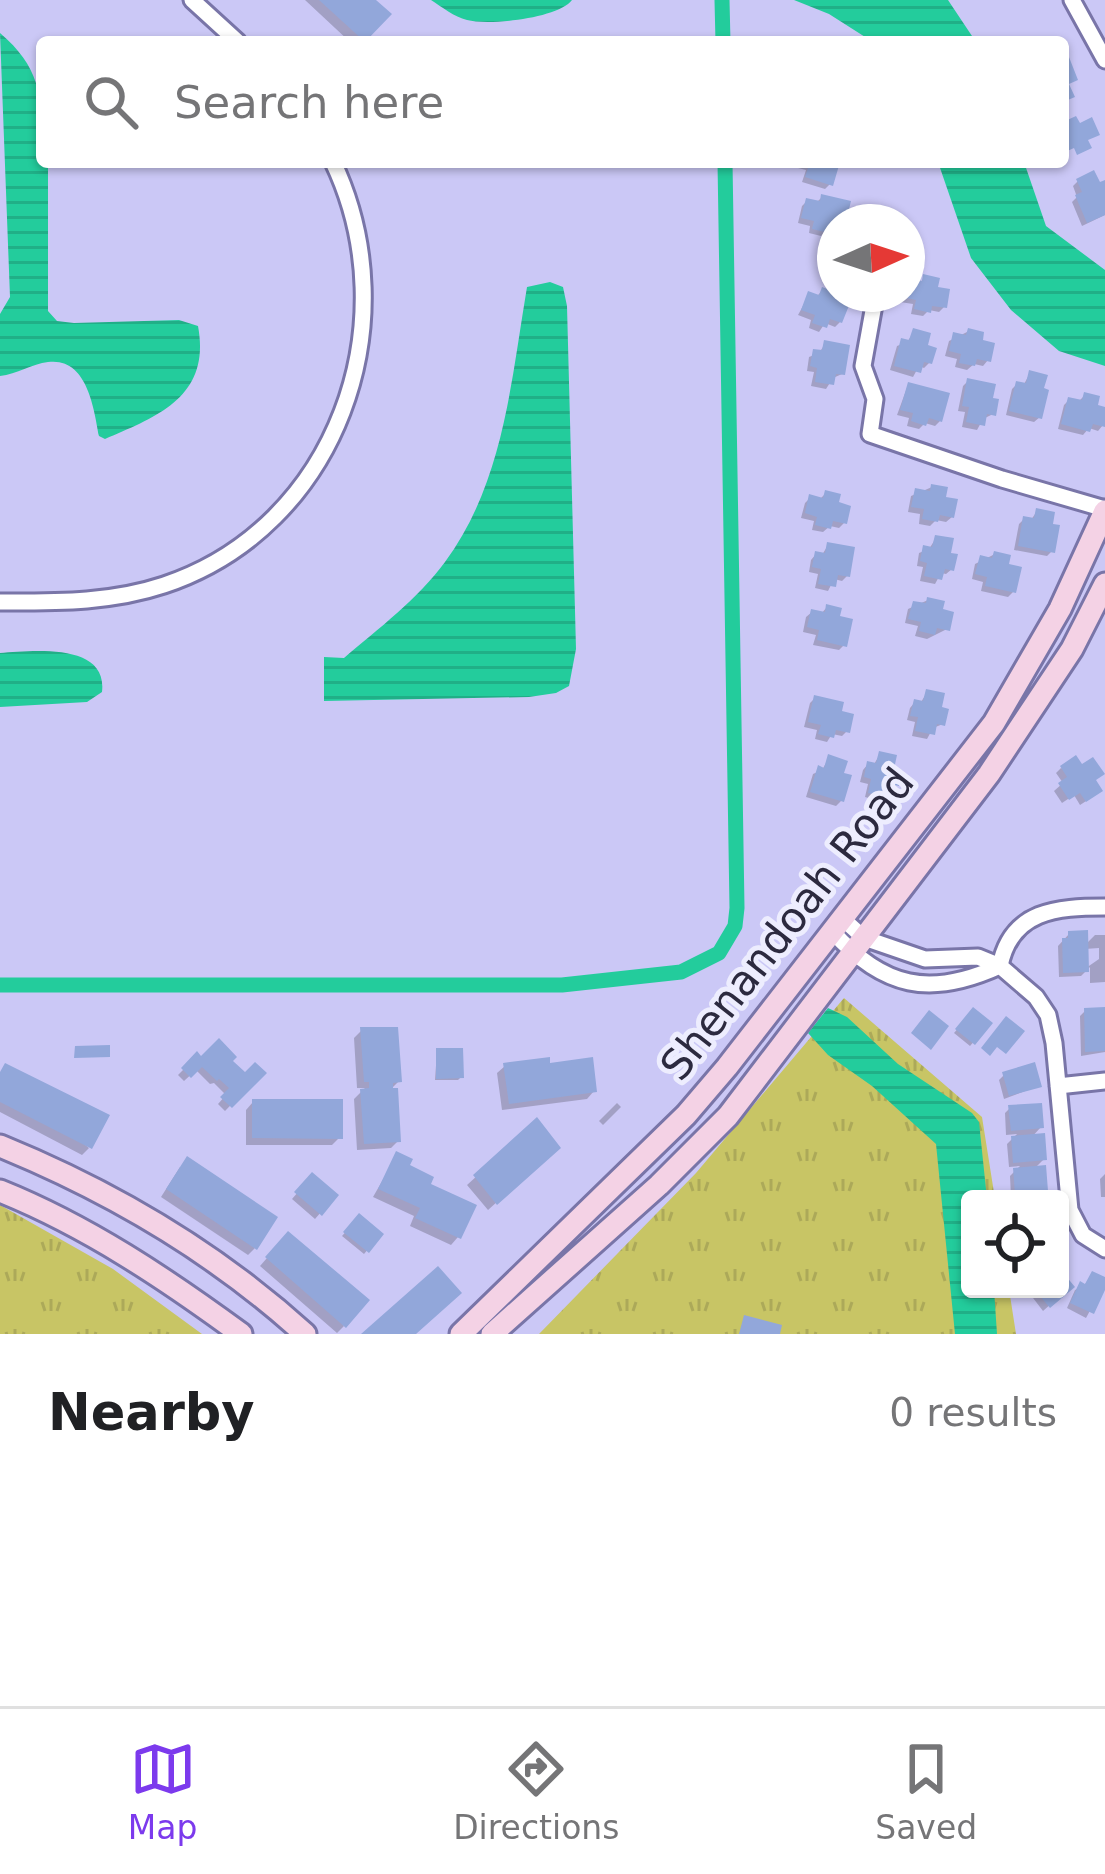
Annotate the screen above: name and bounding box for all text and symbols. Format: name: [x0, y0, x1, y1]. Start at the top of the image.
search box: [36, 36, 1069, 168]
icon: search: [78, 69, 144, 135]
text: Search here: [174, 76, 444, 129]
north arrow: [817, 204, 925, 312]
street label: Shenandoah Road: [650, 759, 924, 1089]
map controls: [961, 1190, 1069, 1298]
button: locate: [961, 1190, 1069, 1298]
text: Nearby: [48, 1383, 255, 1442]
text: 0 results: [889, 1390, 1057, 1435]
tab: Map: [128, 1736, 198, 1847]
tab: Directions: [453, 1736, 619, 1847]
tab: Saved: [875, 1736, 977, 1847]

